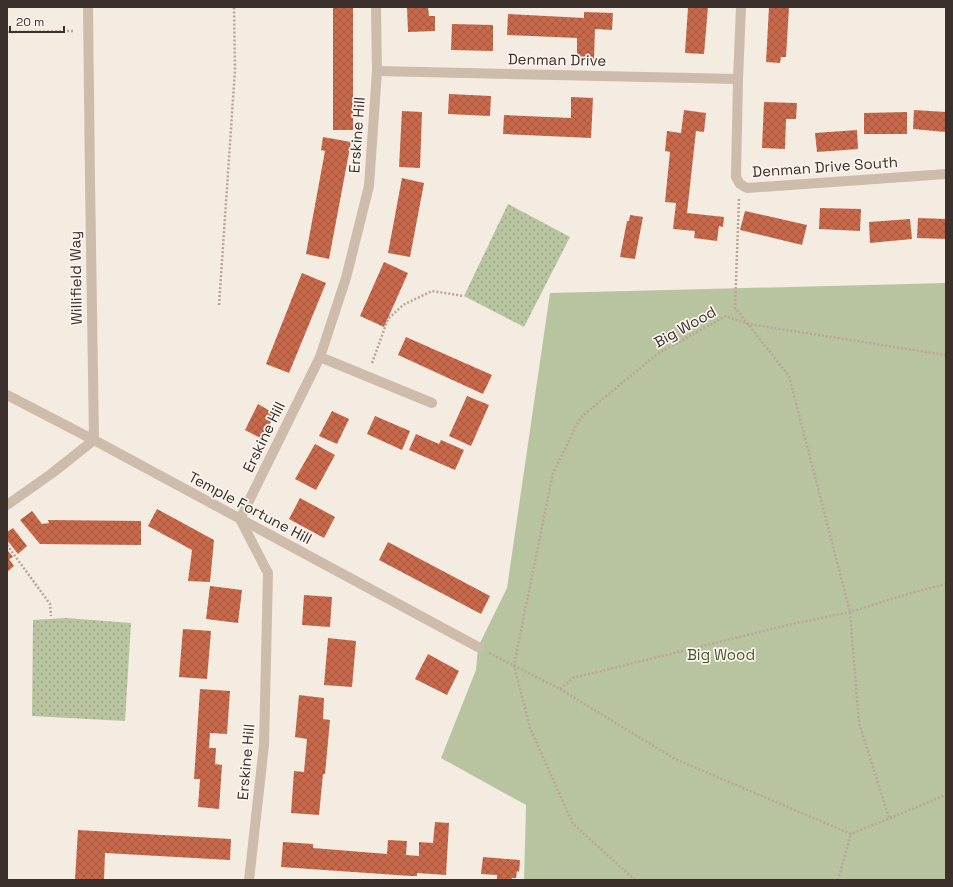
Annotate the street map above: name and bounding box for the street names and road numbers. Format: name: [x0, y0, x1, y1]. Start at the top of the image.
street label: Denman Drive: [508, 49, 607, 70]
street label: Erskine Hill: [344, 96, 369, 174]
street label: Denman Drive South: [751, 152, 899, 181]
street label: Willifield Way: [65, 231, 86, 325]
street label: Big Wood: [650, 302, 719, 351]
street label: Erskine Hill: [238, 398, 289, 475]
street label: Temple Fortune Hill: [185, 467, 315, 548]
street label: Erskine Hill: [233, 723, 258, 801]

